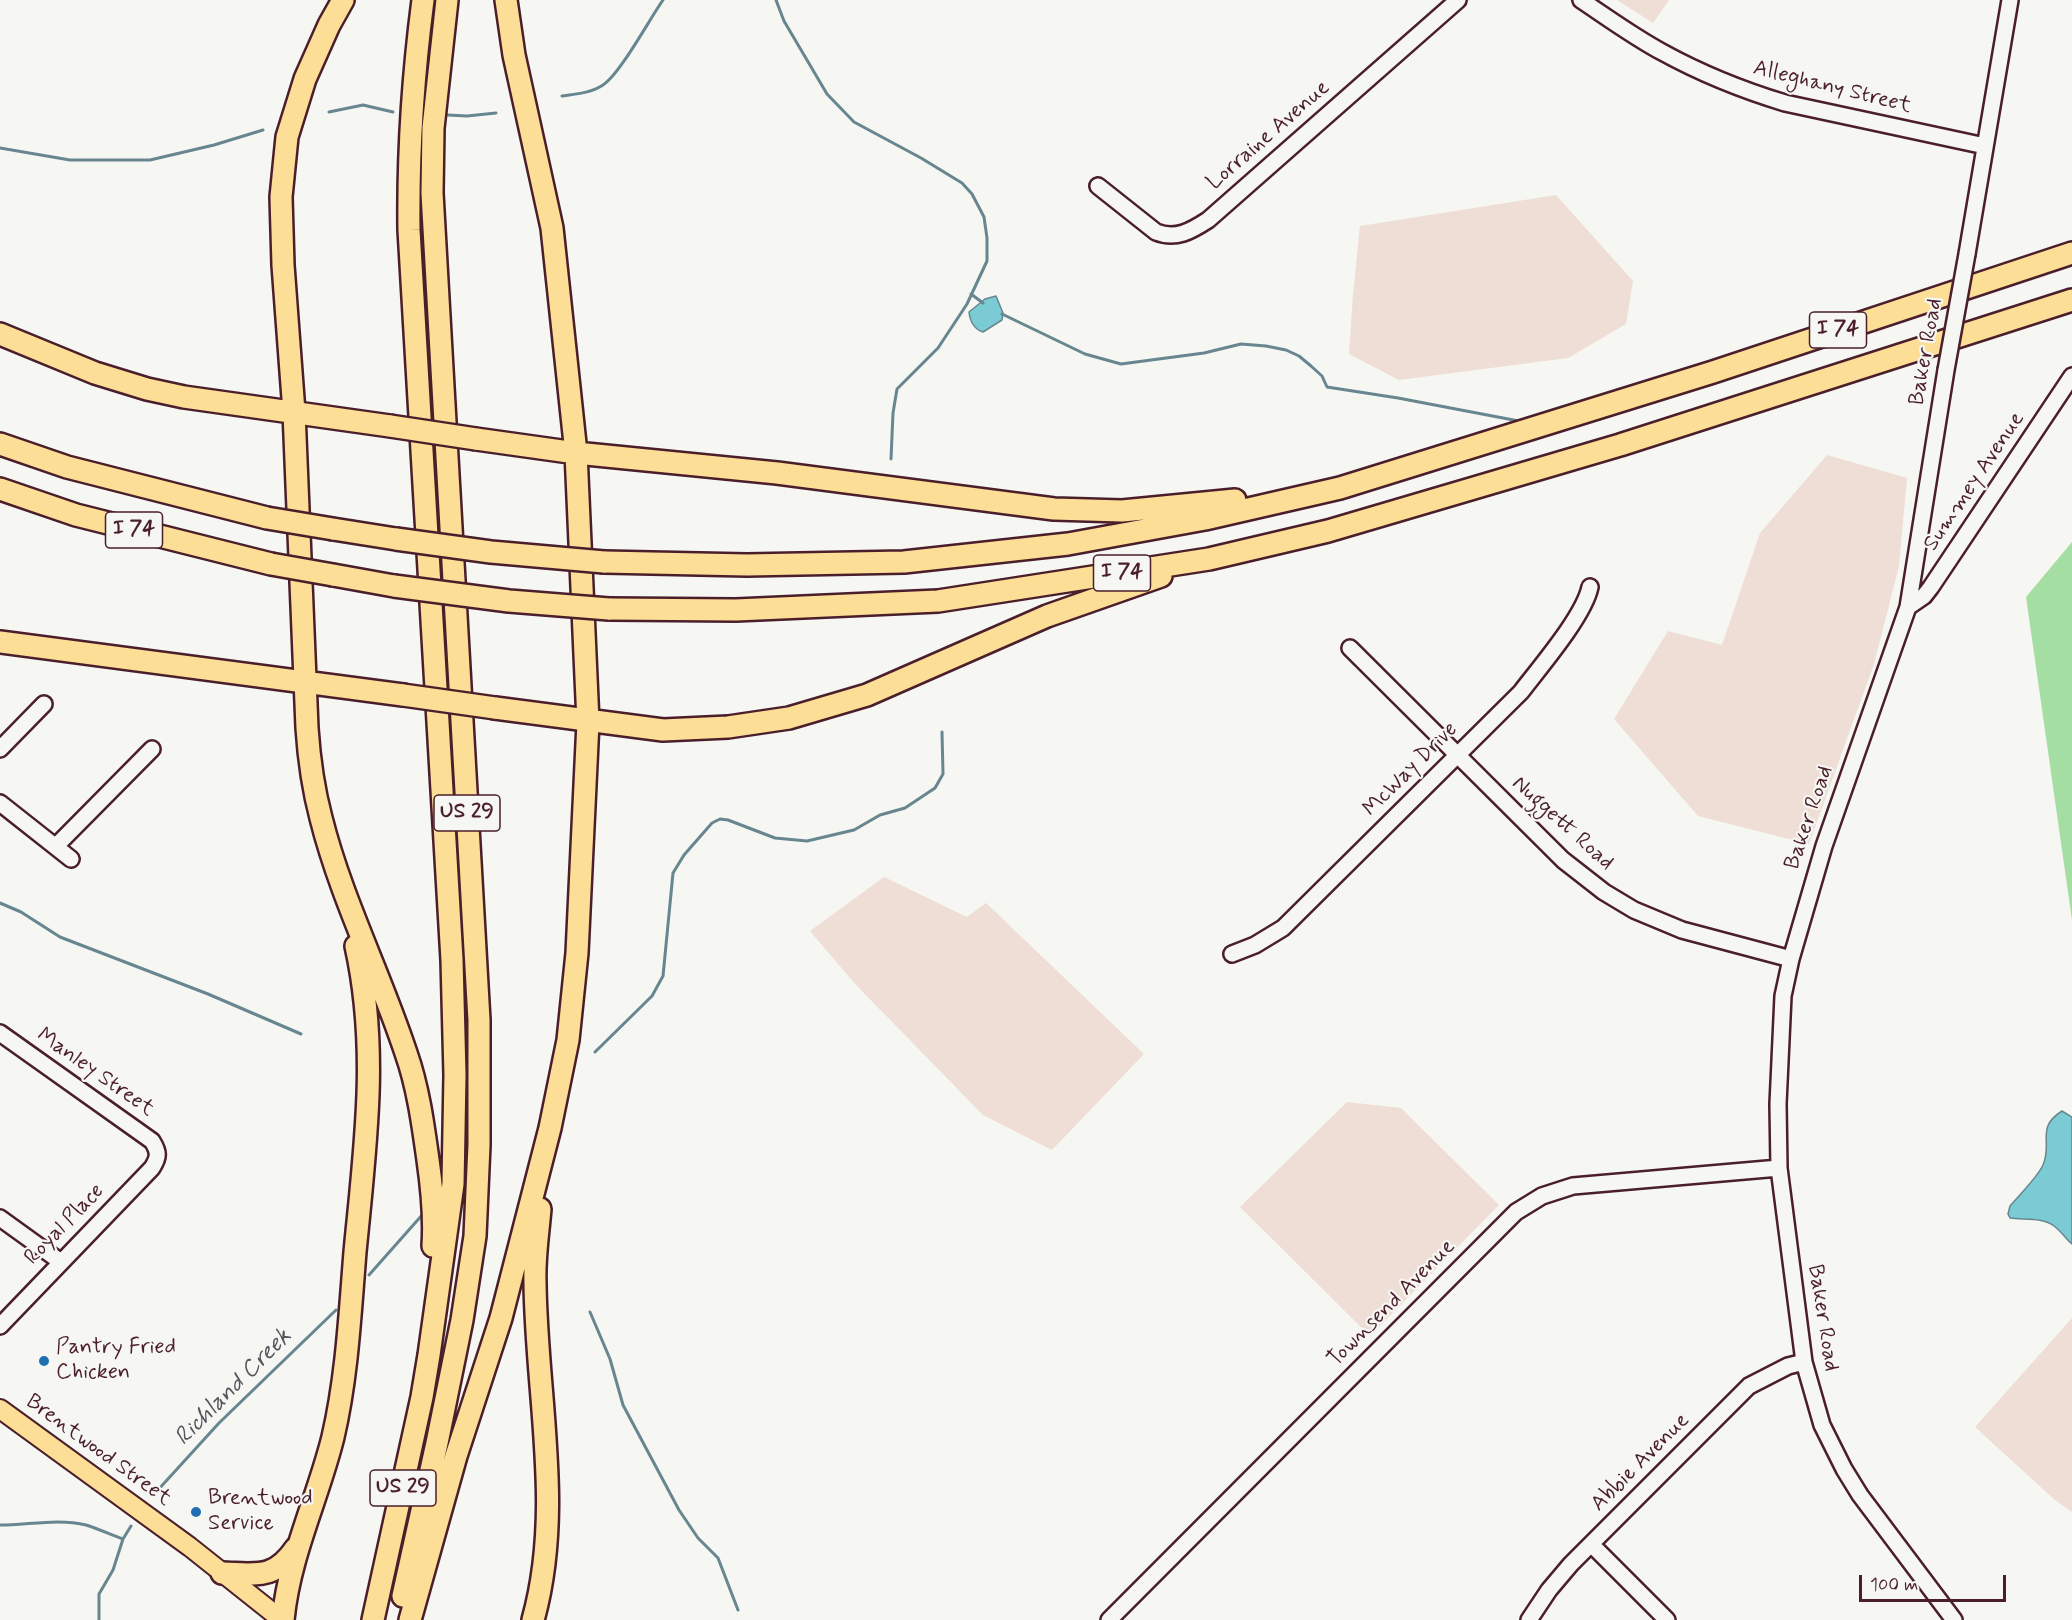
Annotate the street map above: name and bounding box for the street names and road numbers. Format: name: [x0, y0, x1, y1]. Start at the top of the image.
street label: Alleghany Street: [1750, 56, 1914, 120]
street label: Lorraine Avenue: [1202, 75, 1336, 197]
street label: Baker Road: [1905, 297, 1949, 407]
road number: I 74: [1810, 312, 1866, 348]
street label: Summey Avenue: [1919, 407, 2031, 557]
road number: I 74: [106, 512, 162, 548]
road number: I 74: [1094, 555, 1150, 591]
street label: McWay Drive: [1358, 717, 1464, 823]
street label: Baker Road: [1780, 763, 1840, 873]
street label: Nuggett Road: [1505, 771, 1619, 877]
road number: US 29: [434, 795, 500, 831]
street label: Manley Street: [31, 1023, 159, 1123]
street label: Royal Place: [20, 1179, 110, 1271]
street label: Townsend Avenue: [1323, 1235, 1461, 1373]
street label: Baker Road: [1801, 1263, 1843, 1373]
street label: Brentwood Street: [20, 1389, 176, 1513]
street label: Abbie Avenue: [1586, 1408, 1696, 1518]
road number: US 29: [370, 1470, 436, 1506]

